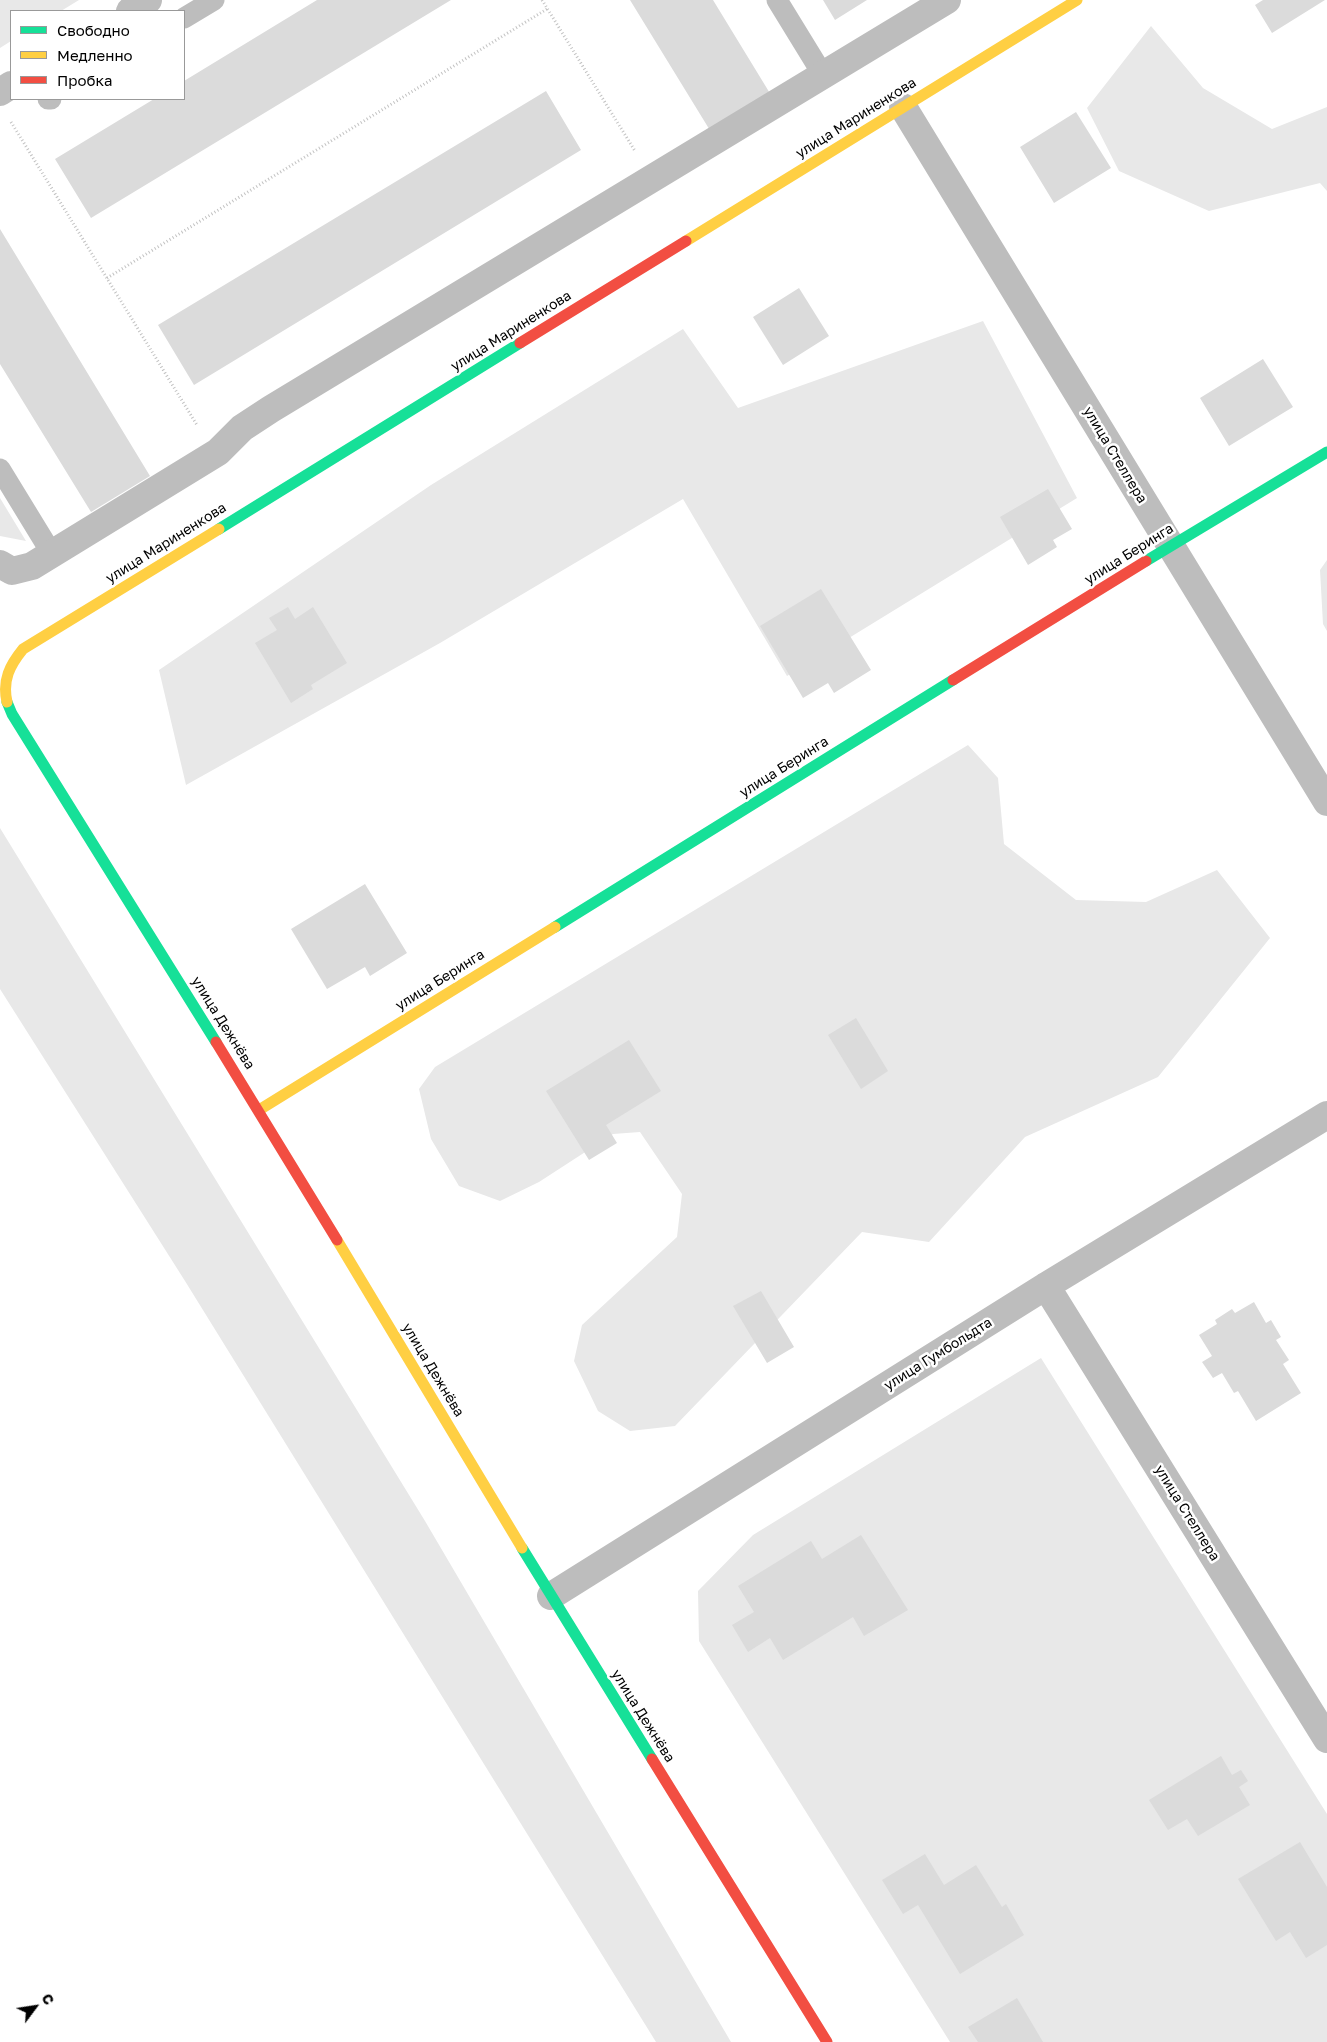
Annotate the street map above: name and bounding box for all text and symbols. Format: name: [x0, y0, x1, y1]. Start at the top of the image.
legend: [10, 10, 185, 100]
text: Свободно: [57, 21, 130, 39]
text: Медленно: [57, 46, 133, 64]
text: Пробка: [57, 71, 112, 89]
street label: улица Мариненкова: [793, 74, 919, 162]
street label: улица Мариненкова: [448, 287, 574, 375]
street label: улица Стеллера: [1080, 404, 1150, 506]
street label: улица Мариненкова: [103, 499, 229, 587]
street label: улица Беринга: [1081, 520, 1177, 588]
street label: улица Беринга: [736, 733, 832, 801]
street label: улица Беринга: [392, 946, 488, 1014]
street label: улица Дежнёва: [188, 974, 258, 1072]
street label: улица Гумбольдта: [881, 1314, 995, 1394]
street label: улица Дежнёва: [398, 1320, 468, 1420]
street label: улица Стеллера: [1151, 1462, 1223, 1564]
street label: улица Дежнёва: [608, 1667, 678, 1765]
north arrow: [10, 1982, 60, 2032]
text: С: [38, 1990, 58, 2008]

